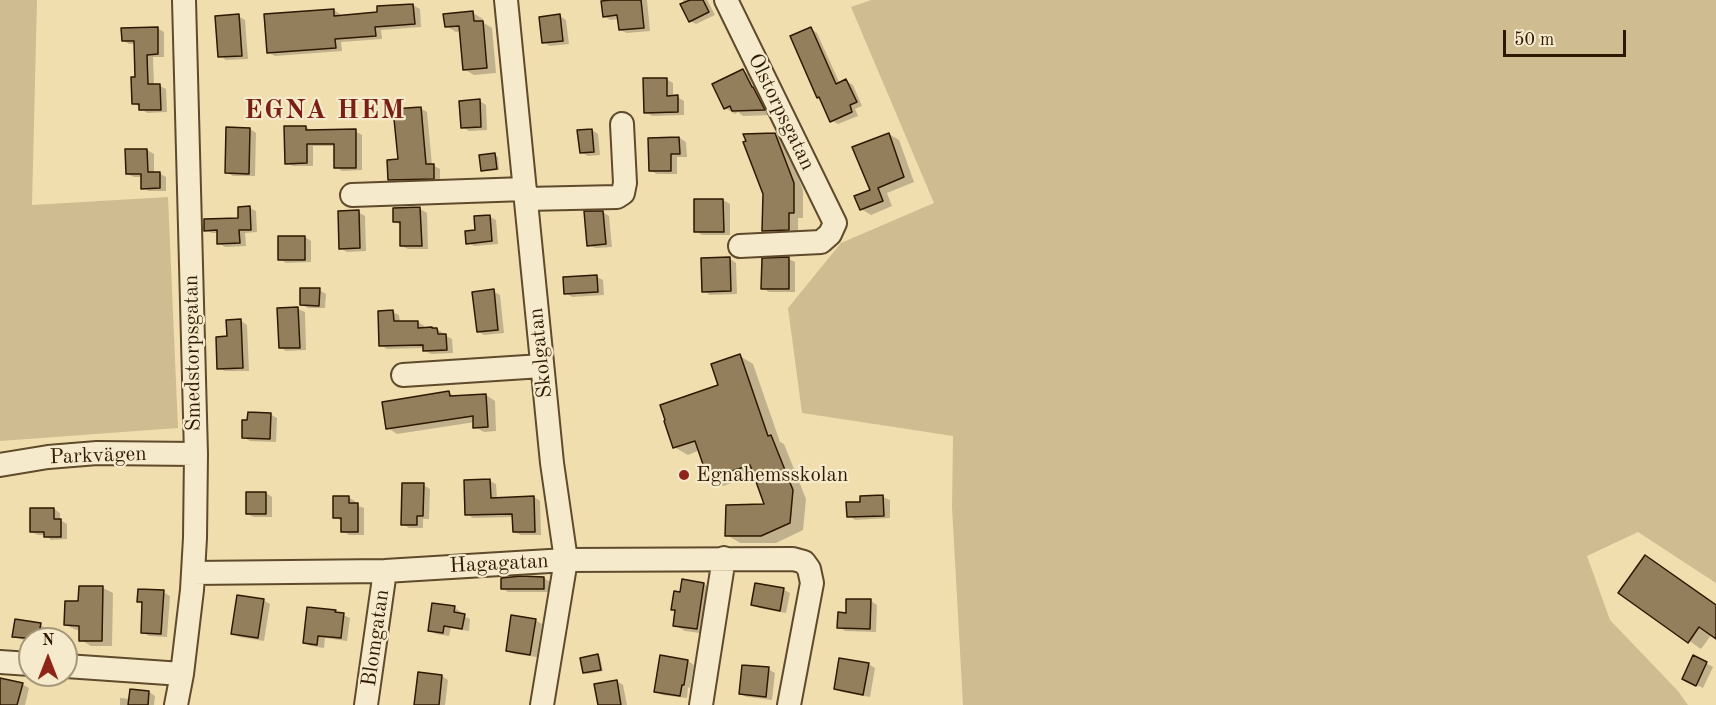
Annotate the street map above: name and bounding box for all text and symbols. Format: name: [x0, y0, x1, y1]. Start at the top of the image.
scale bar: [1506, 18, 1629, 56]
text: 50 m: [1514, 31, 1554, 49]
street label: Olstorpsgatan: [742, 50, 820, 174]
district label: EGNA HEM: [244, 95, 406, 127]
street label: Smedstorpsgatan: [179, 275, 207, 431]
street label: Skolgatan: [524, 307, 558, 399]
street label: Parkvägen: [49, 442, 147, 470]
place label: Egnahemsskolan: [696, 462, 848, 488]
marker: Egnahemsskolan: [677, 468, 691, 482]
street label: Hagagatan: [449, 549, 549, 579]
street label: Blomgatan: [357, 588, 395, 688]
north arrow: [18, 627, 78, 687]
text: N: [42, 633, 54, 649]

